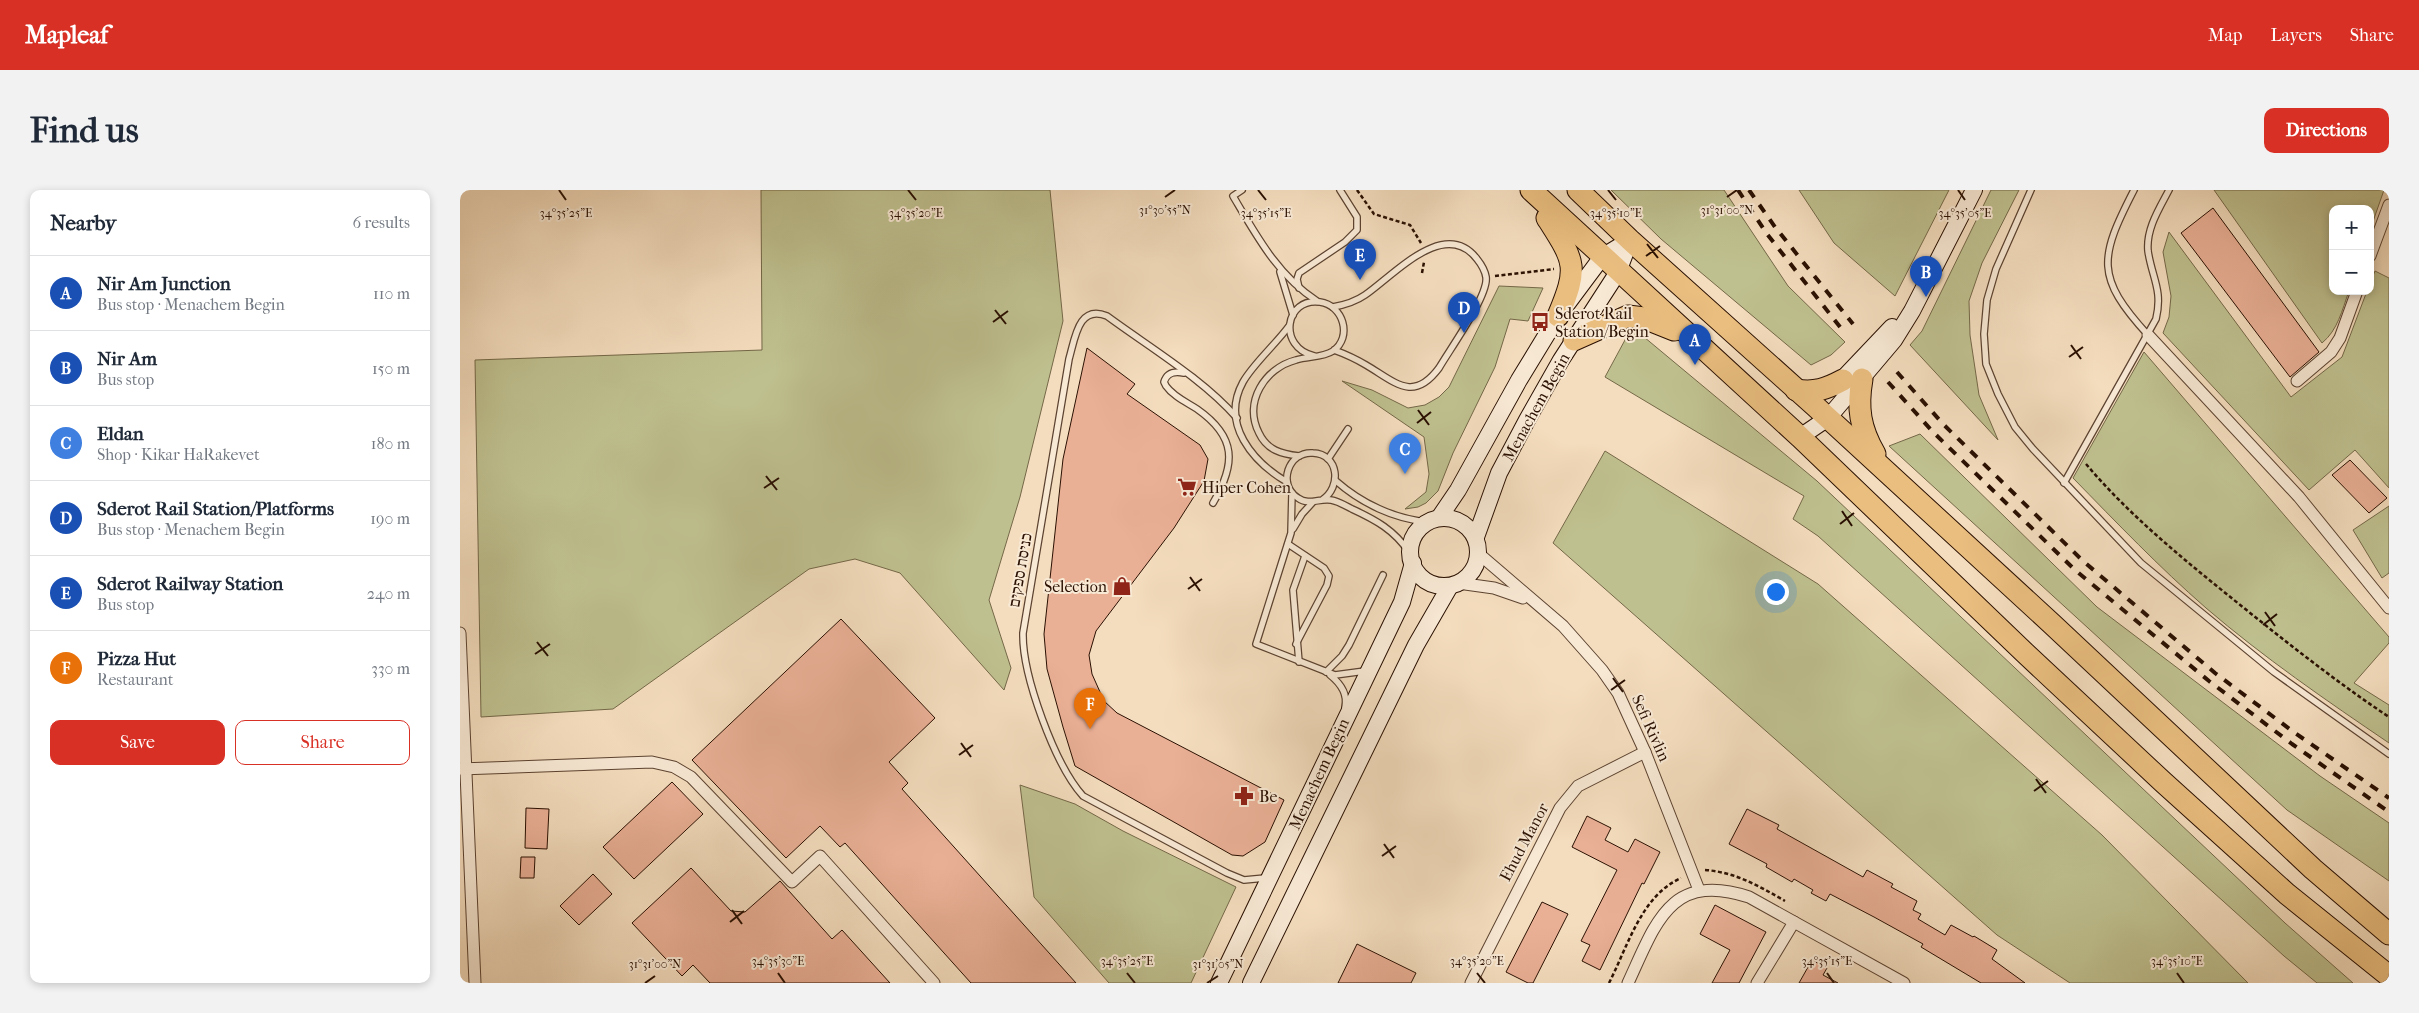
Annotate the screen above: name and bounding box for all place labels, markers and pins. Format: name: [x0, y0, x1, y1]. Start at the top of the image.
pin: E: [1344, 239, 1376, 280]
pin: B: [1910, 256, 1942, 297]
pin: D: [1448, 292, 1480, 333]
place label: Sderot Rail Station/Begin: [1555, 304, 1650, 341]
bus stop icon: Sderot Rail Station/Begin: [1529, 311, 1551, 333]
pin: A: [1679, 324, 1711, 365]
pin: C: [1389, 433, 1421, 474]
supermarket icon: Hiper Cohen: [1176, 476, 1198, 498]
place label: Hiper Cohen: [1202, 478, 1292, 497]
shop icon: Selection: [1111, 575, 1133, 597]
place label: Selection: [1044, 577, 1108, 596]
pin: F: [1074, 688, 1106, 729]
pharmacy icon: Be: [1233, 785, 1255, 807]
place label: Be: [1259, 787, 1277, 806]

